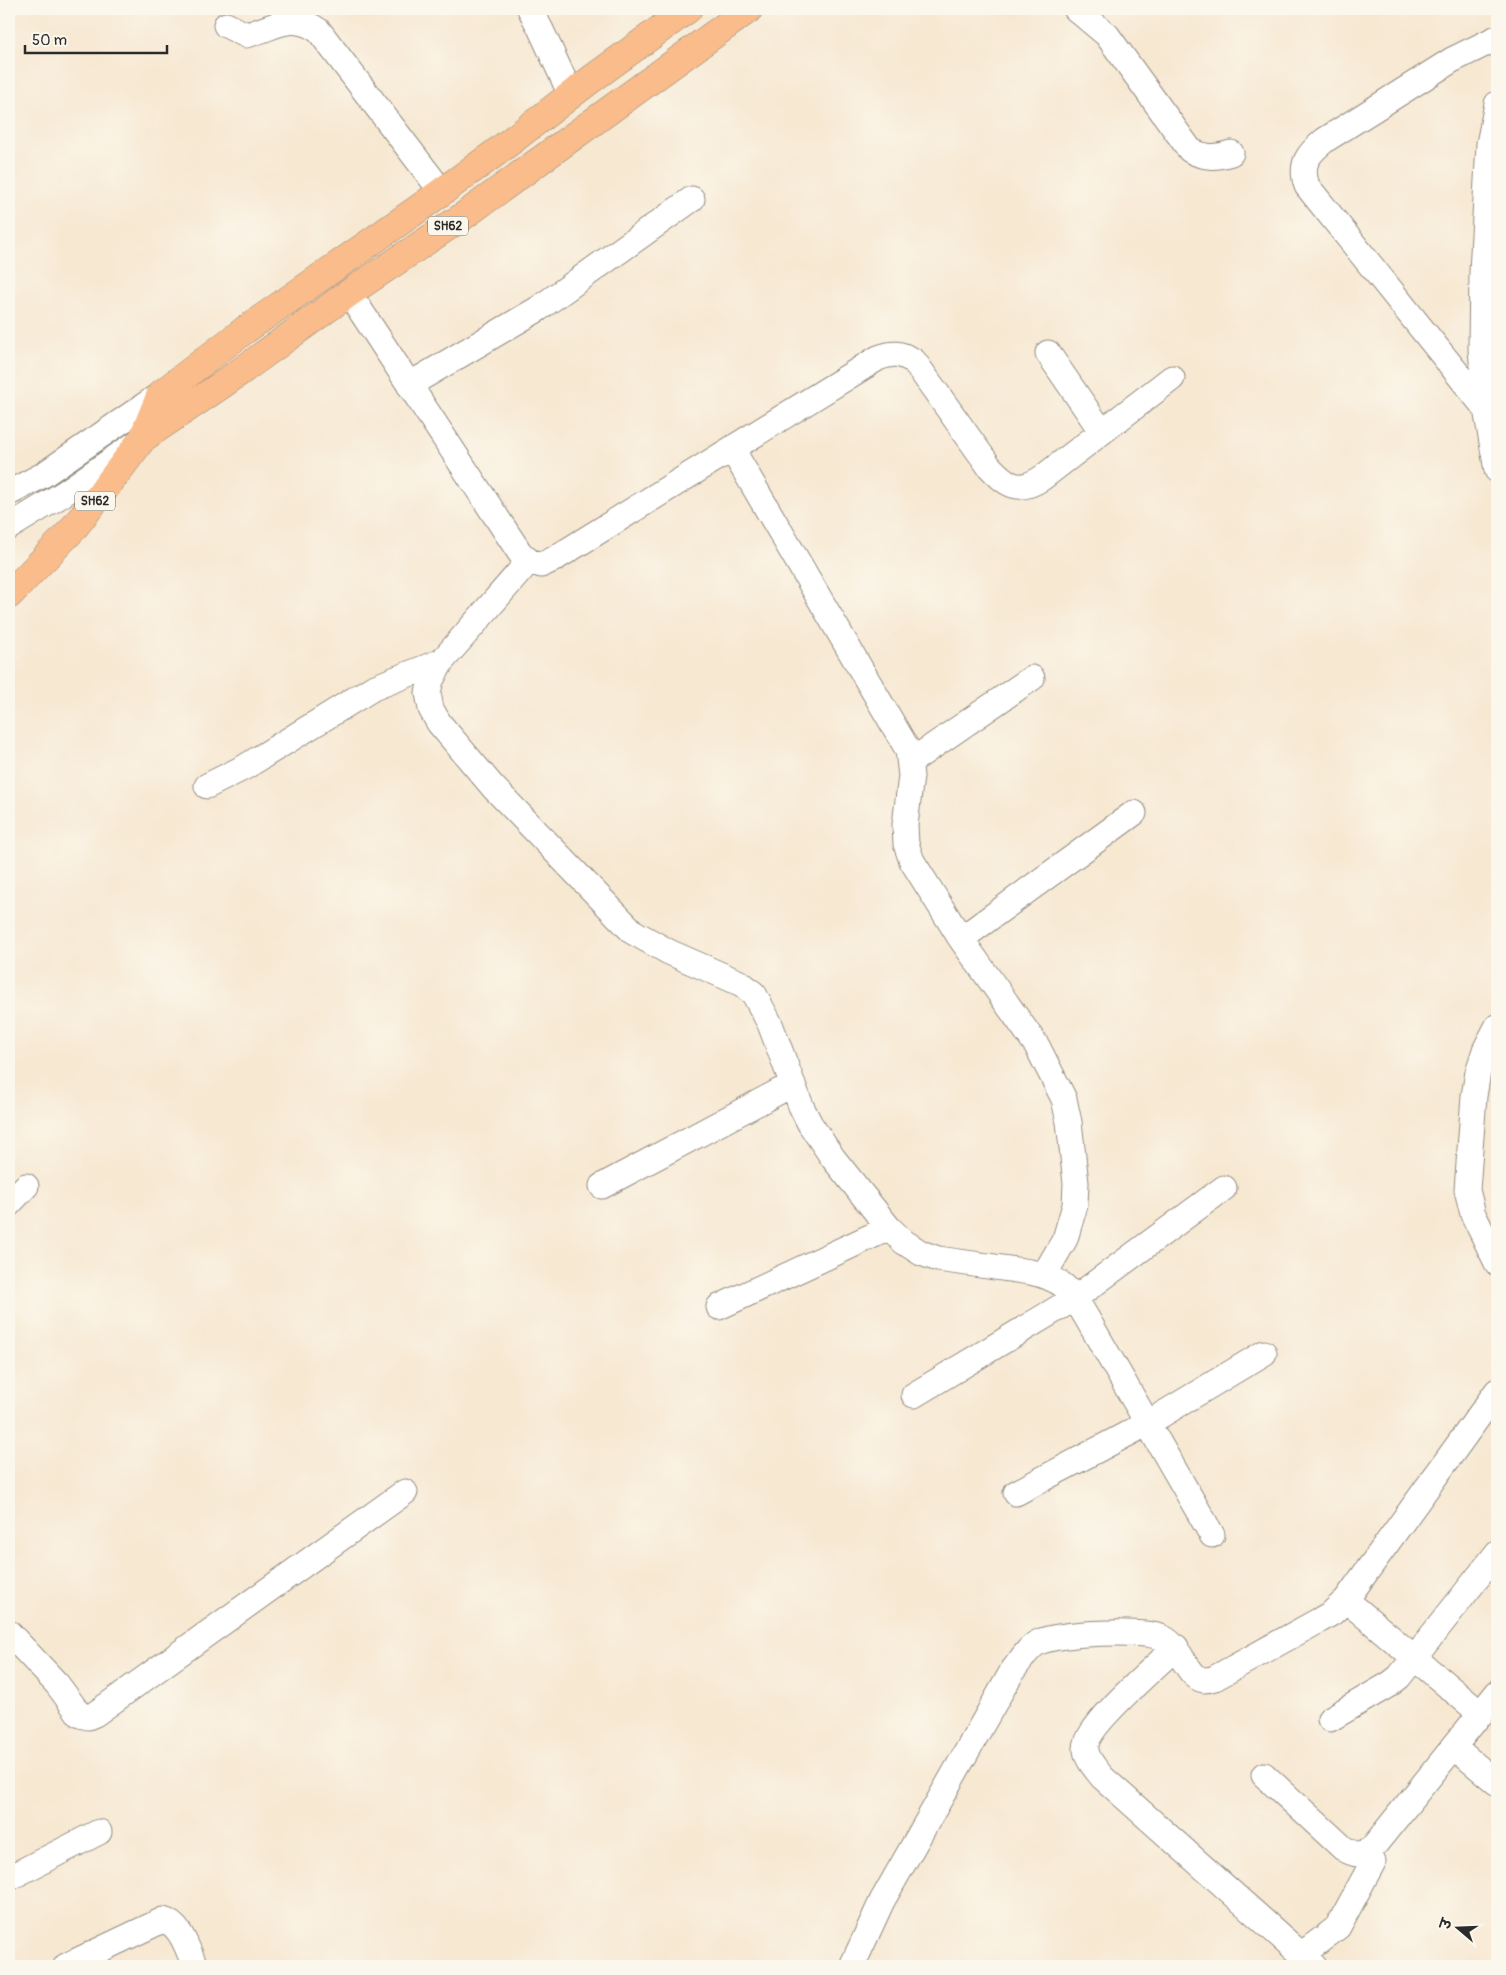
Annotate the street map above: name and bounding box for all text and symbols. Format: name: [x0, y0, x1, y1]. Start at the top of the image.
scale bar: [25, 22, 168, 54]
text: 50 m: [32, 31, 67, 50]
road number: SH62: [428, 217, 468, 236]
road number: SH62: [75, 492, 115, 511]
north arrow: [1434, 1902, 1484, 1952]
text: उ: [1436, 1915, 1456, 1933]

